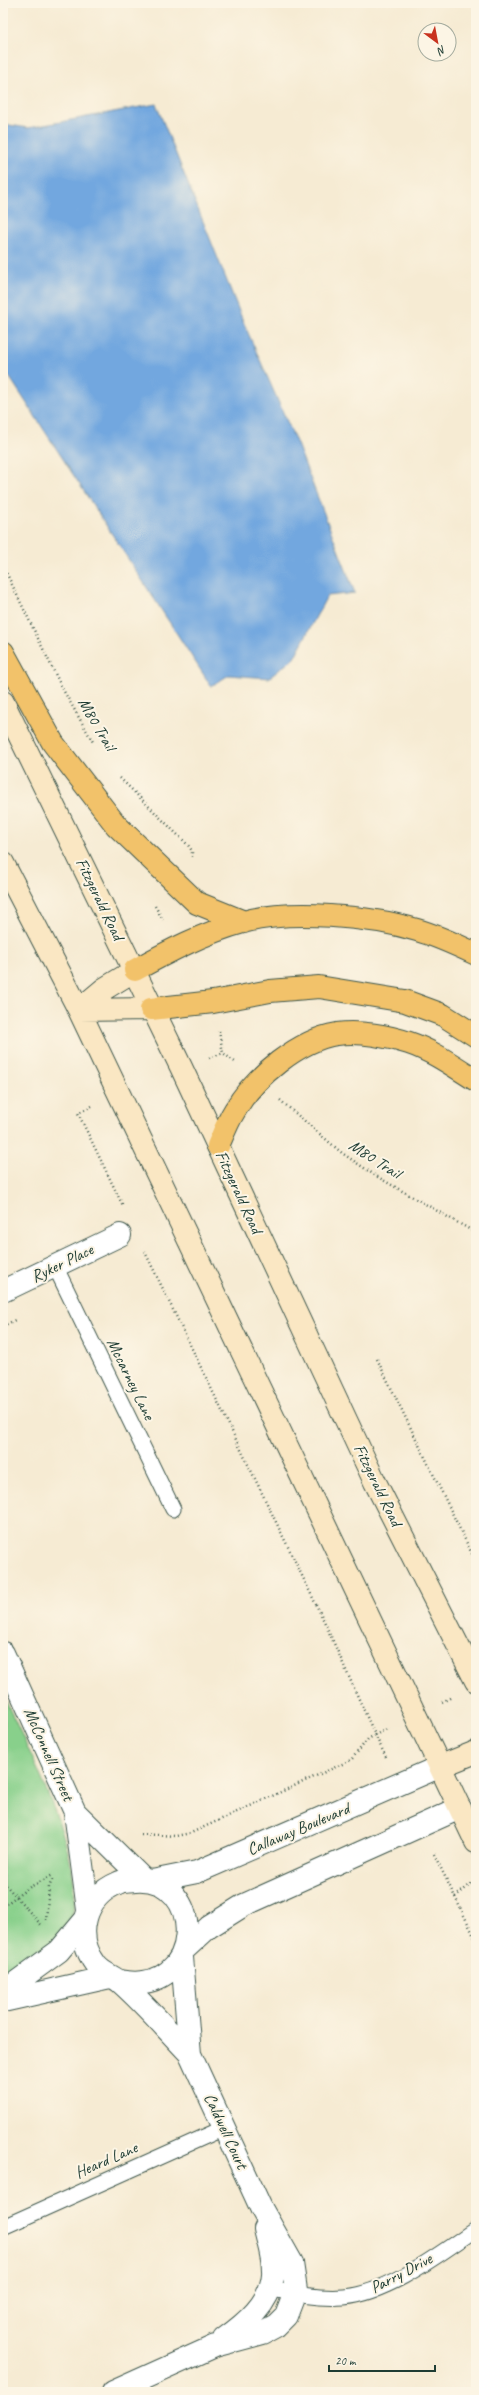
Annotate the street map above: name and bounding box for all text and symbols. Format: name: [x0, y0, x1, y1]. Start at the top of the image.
north arrow: [417, 22, 457, 62]
text: N: [434, 43, 449, 59]
street label: M80 Trail: [74, 694, 122, 757]
street label: Fitzgerald Road: [71, 854, 130, 946]
street label: M80 Trail: [345, 1135, 407, 1185]
street label: Fitzgerald Road: [211, 1147, 268, 1239]
street label: Ryker Place: [28, 1238, 98, 1287]
street label: Mccarney Lane: [102, 1335, 160, 1425]
street label: Fitzgerald Road: [349, 1440, 408, 1532]
street label: McConnell Street: [19, 1704, 80, 1806]
street label: Callaway Boulevard: [244, 1797, 355, 1860]
street label: Caldwell Court: [199, 2090, 254, 2174]
street label: Heard Lane: [71, 2136, 142, 2183]
street label: Parry Drive: [366, 2247, 437, 2298]
scale bar: [329, 2347, 435, 2373]
text: 20 m: [335, 2353, 357, 2369]

